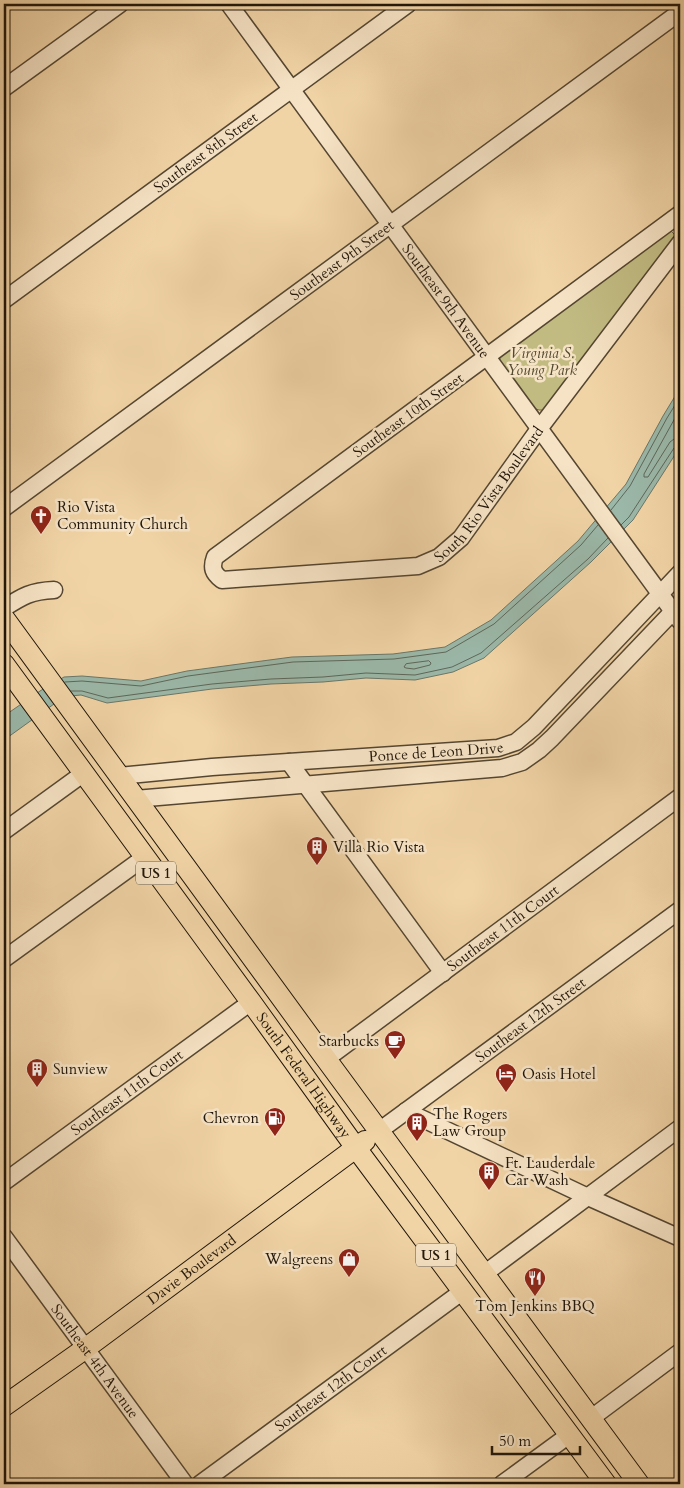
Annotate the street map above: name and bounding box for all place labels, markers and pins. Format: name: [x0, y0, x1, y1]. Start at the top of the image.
place label: Rio Vista Community Church: [57, 497, 189, 534]
church icon: Rio Vista Community Church: [29, 504, 53, 535]
building icon: Villa Rio Vista: [305, 835, 329, 866]
place label: Villa Rio Vista: [333, 837, 425, 857]
cafe icon: Starbucks: [383, 1029, 407, 1060]
place label: Starbucks: [319, 1031, 379, 1051]
building icon: Sunview: [25, 1057, 49, 1088]
place label: Sunview: [53, 1059, 108, 1079]
hotel icon: Oasis Hotel: [494, 1062, 518, 1093]
place label: Oasis Hotel: [522, 1064, 596, 1084]
place label: The Rogers Law Group: [433, 1104, 507, 1141]
fuel station icon: Chevron: [263, 1106, 287, 1137]
place label: Chevron: [203, 1108, 259, 1128]
building icon: The Rogers Law Group: [405, 1111, 429, 1142]
place label: Ft. Lauderdale Car Wash: [505, 1153, 595, 1190]
building icon: Ft. Lauderdale Car Wash: [477, 1160, 501, 1191]
shop icon: Walgreens: [337, 1247, 361, 1278]
place label: Walgreens: [264, 1249, 333, 1269]
restaurant icon: Tom Jenkins BBQ: [523, 1266, 547, 1297]
place label: Tom Jenkins BBQ: [475, 1296, 595, 1316]

